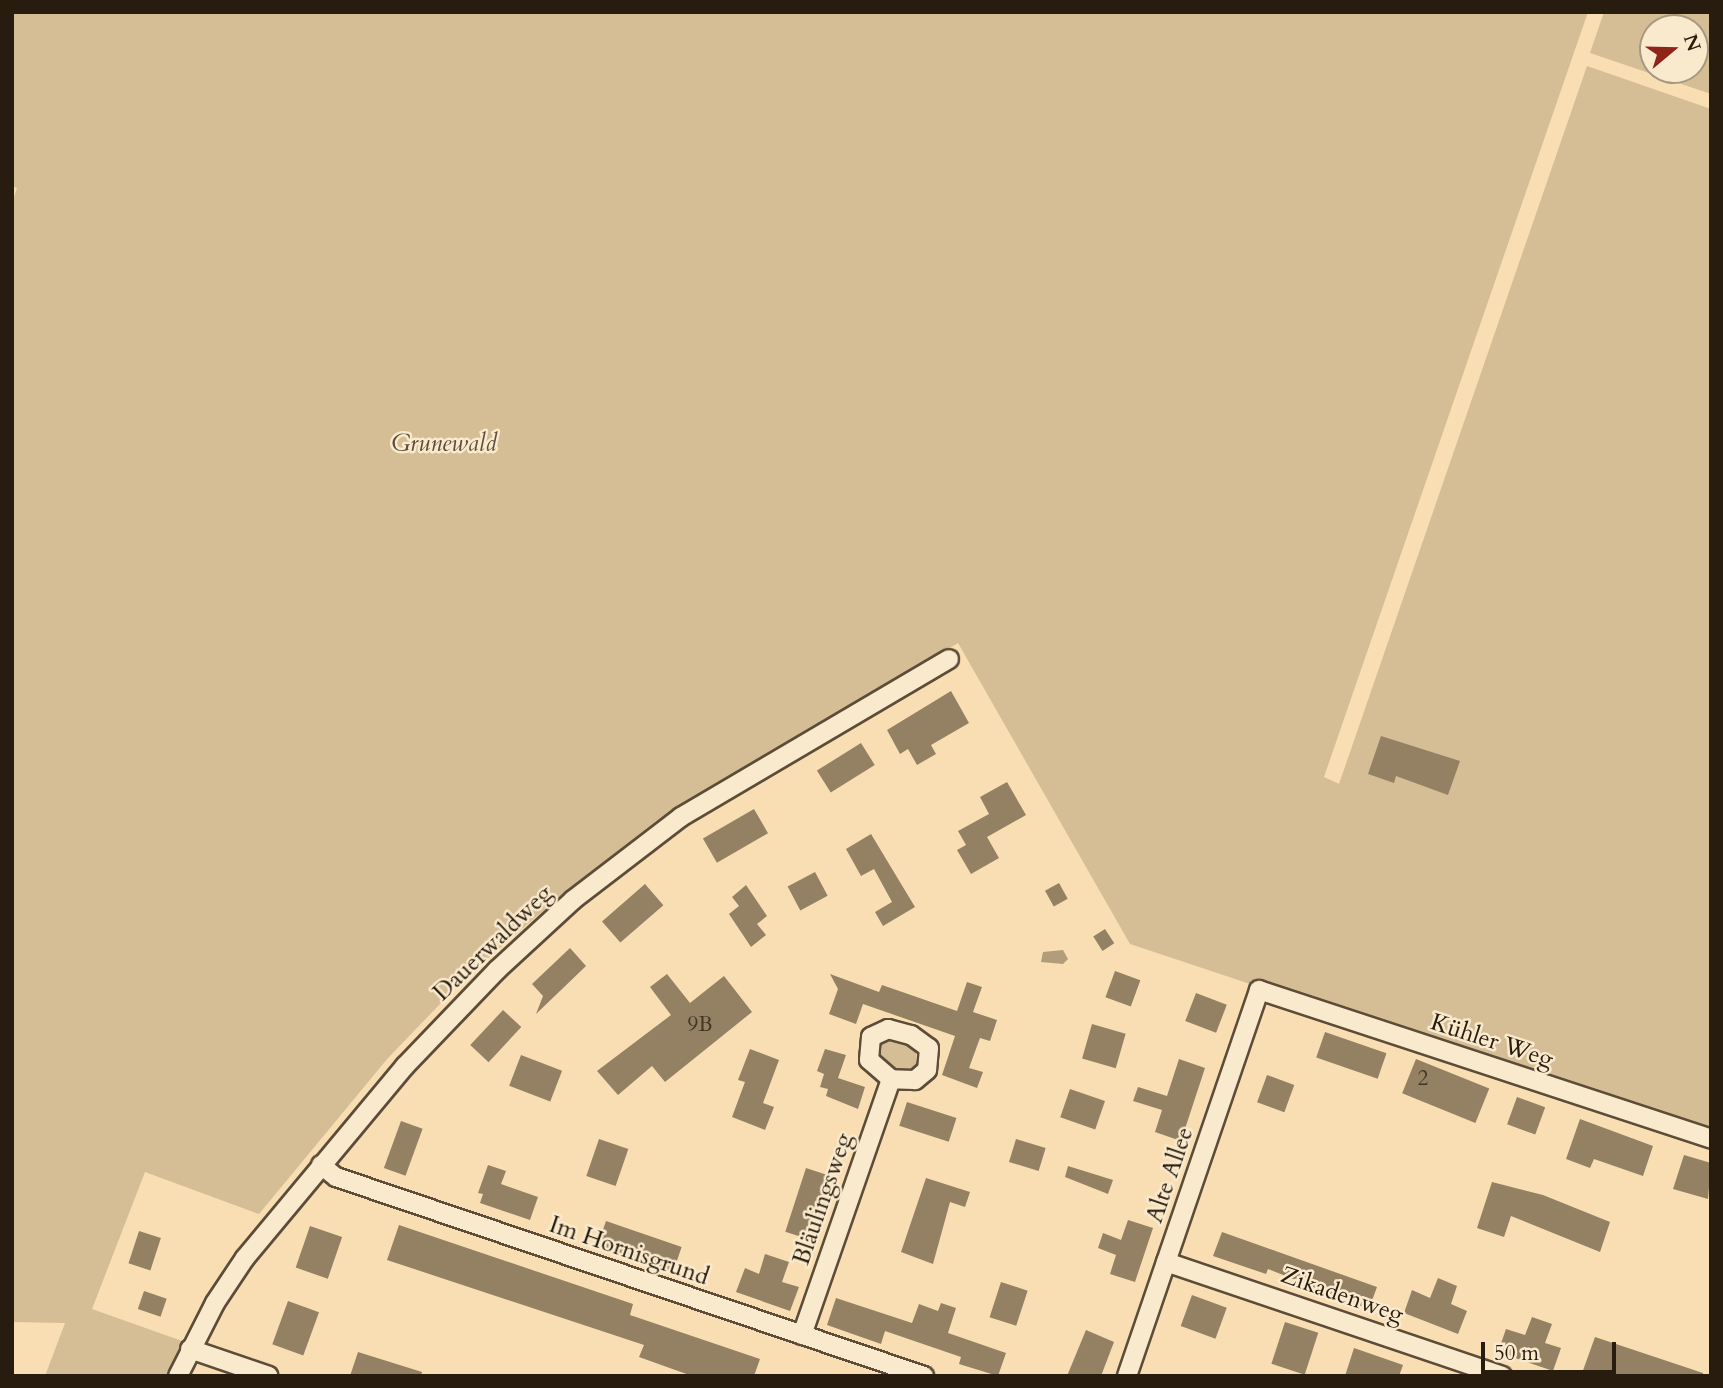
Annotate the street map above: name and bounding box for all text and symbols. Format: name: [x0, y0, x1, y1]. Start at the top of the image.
north arrow: [1639, 14, 1709, 84]
text: N: [1677, 31, 1707, 55]
park label: Grunewald: [391, 430, 497, 458]
street label: Dauerwaldweg: [427, 879, 559, 1007]
street label: Kühler Weg: [1427, 1008, 1557, 1074]
house number: 9B: [687, 1012, 713, 1038]
house number: 2: [1418, 1066, 1428, 1092]
street label: Alte Allee: [1140, 1123, 1200, 1227]
street label: Bläulingsweg: [787, 1129, 859, 1269]
street label: Im Hornisgrund: [545, 1210, 713, 1292]
street label: Zikadenweg: [1277, 1261, 1407, 1329]
scale bar: [1485, 1328, 1620, 1372]
text: 50 m: [1494, 1339, 1539, 1368]

